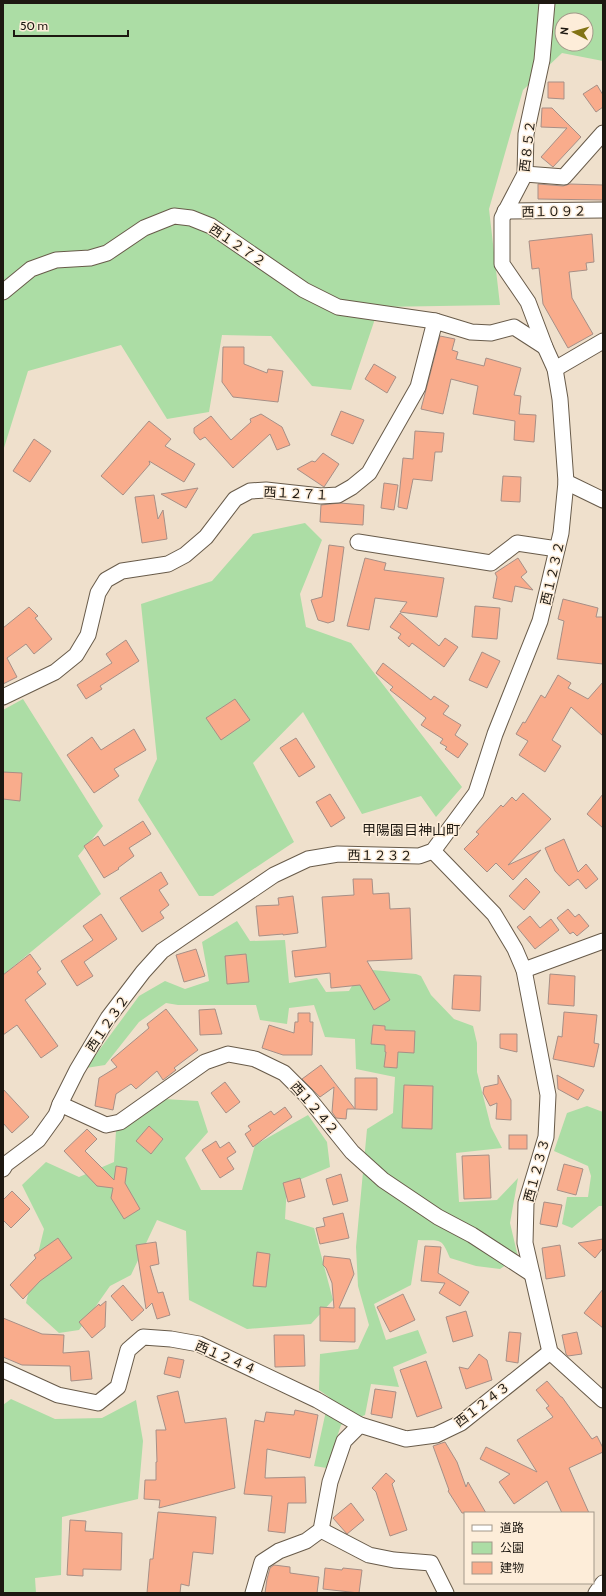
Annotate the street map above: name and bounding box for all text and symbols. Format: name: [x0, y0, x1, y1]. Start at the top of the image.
scale bar: [14, 12, 128, 38]
north arrow: [554, 12, 594, 52]
text: 50 m: [20, 18, 48, 33]
text: N: [557, 26, 571, 36]
street label: 西８５２: [516, 119, 538, 173]
street label: 西１０９２: [521, 202, 587, 220]
street label: 西１２７２: [207, 220, 269, 270]
street label: 西１２７１: [263, 483, 329, 503]
street label: 西１２３２: [537, 540, 567, 606]
district label: 甲陽園目神山町: [362, 821, 460, 839]
street label: 西１２３２: [347, 846, 413, 864]
street label: 西１２３２: [82, 992, 132, 1054]
street label: 西１２４２: [288, 1078, 342, 1138]
street label: 西１２３３: [520, 1137, 552, 1203]
street label: 西１２４４: [193, 1337, 259, 1377]
street label: 西１２４３: [451, 1378, 513, 1430]
legend: [464, 1512, 594, 1584]
text: 道路: [500, 1520, 524, 1535]
text: 公園: [500, 1540, 524, 1555]
text: 建物: [500, 1560, 524, 1575]

